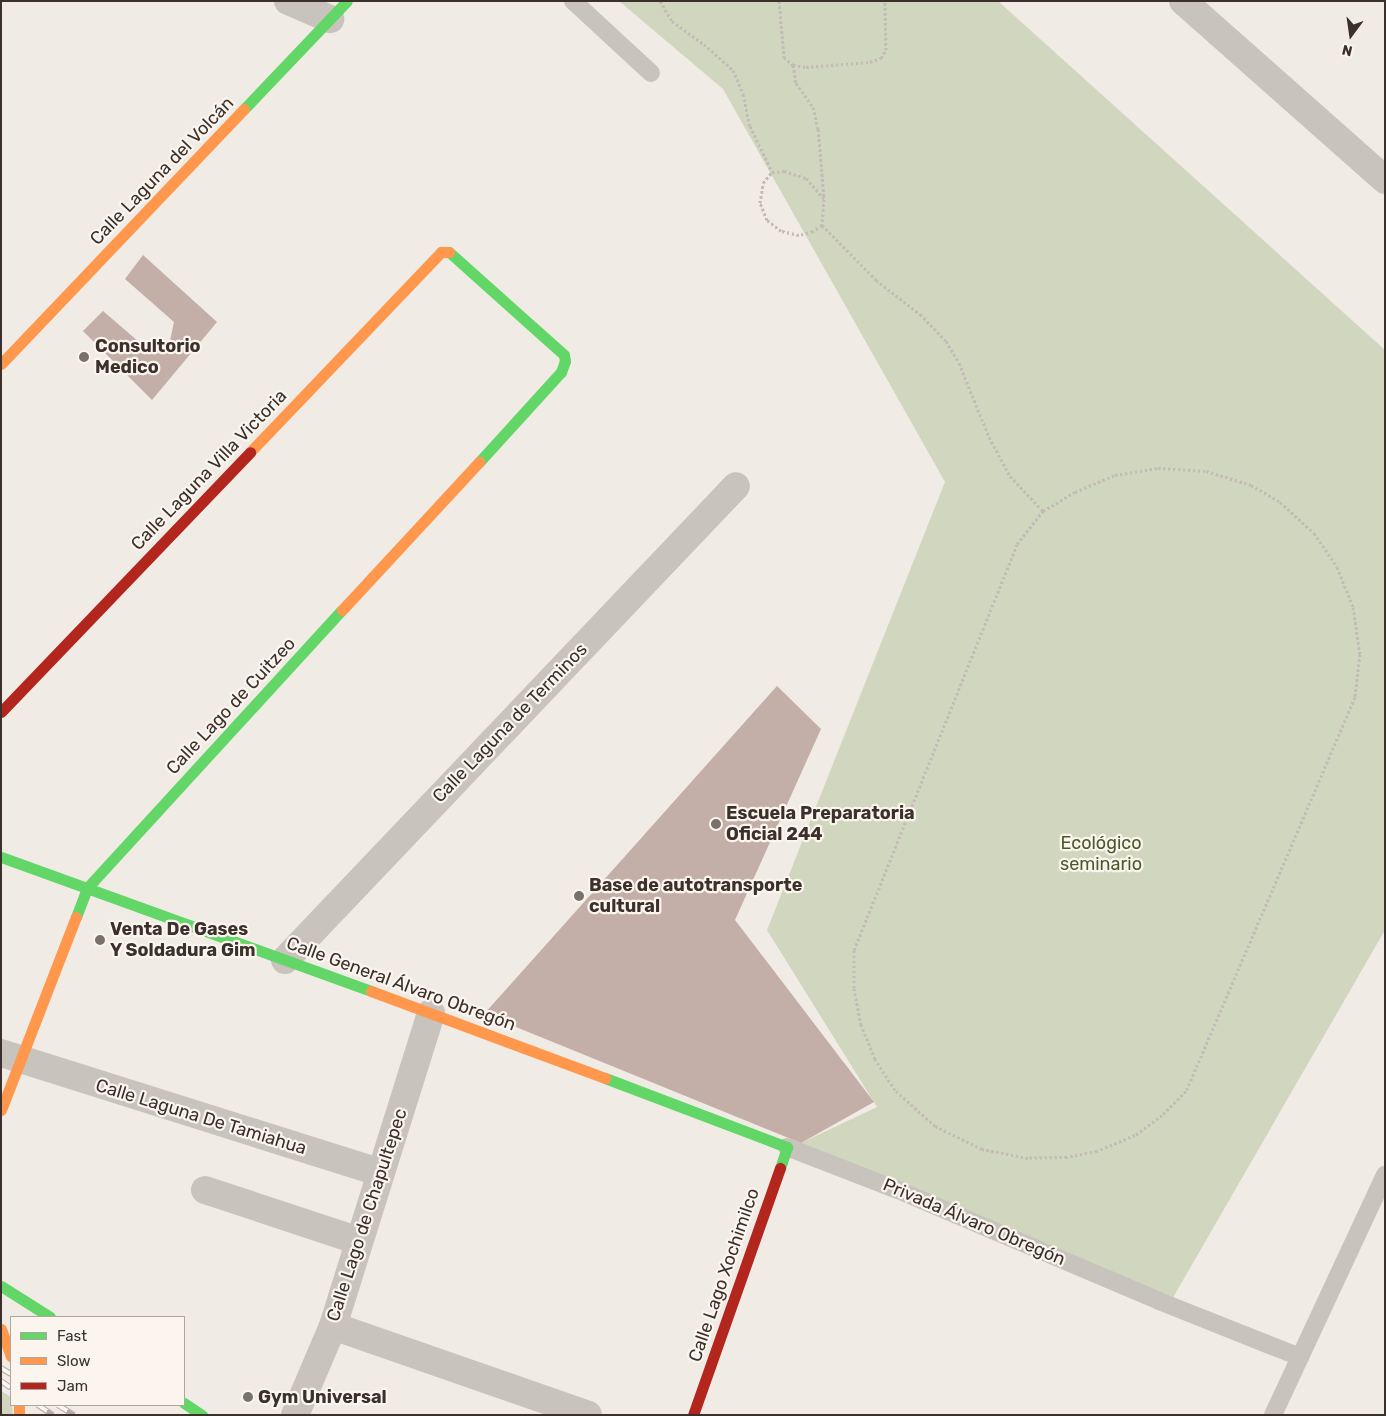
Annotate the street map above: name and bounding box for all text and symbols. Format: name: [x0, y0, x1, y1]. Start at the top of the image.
north arrow: [1326, 10, 1376, 60]
text: N: [1340, 41, 1354, 60]
street label: Calle Laguna del Volcán: [85, 92, 239, 250]
place label: Consultorio Medico: [95, 336, 201, 378]
marker: Consultorio Medico: [77, 350, 91, 364]
street label: Calle Laguna Villa Victoria: [126, 385, 292, 555]
street label: Calle Lago de Cuitzeo: [162, 633, 300, 779]
street label: Calle Laguna de Terminos: [428, 639, 592, 807]
place label: Escuela Preparatoria Oficial 244: [726, 803, 915, 846]
marker: Escuela Preparatoria Oficial 244: [710, 818, 722, 830]
park label: Ecológico seminario: [1060, 833, 1142, 876]
place label: Base de autotransporte cultural: [589, 875, 802, 918]
marker: Base de autotransporte cultural: [573, 890, 585, 902]
place label: Venta De Gases Y Soldadura Gim: [110, 919, 256, 962]
street label: Calle General Álvaro Obregón: [283, 932, 519, 1036]
marker: Venta De Gases Y Soldadura Gim: [94, 934, 106, 946]
street label: Calle Laguna De Tamiahua: [93, 1075, 309, 1159]
street label: Calle Lago de Chapultepec: [322, 1106, 412, 1324]
street label: Privada Álvaro Obregón: [879, 1174, 1069, 1270]
street label: Calle Lago Xochimilco: [684, 1185, 764, 1365]
legend: [10, 1316, 185, 1406]
text: Fast: [57, 1327, 87, 1345]
text: Slow: [57, 1352, 90, 1370]
text: Jam: [57, 1377, 88, 1395]
place label: Gym Universal: [258, 1386, 387, 1408]
marker: Gym Universal: [242, 1391, 254, 1403]

